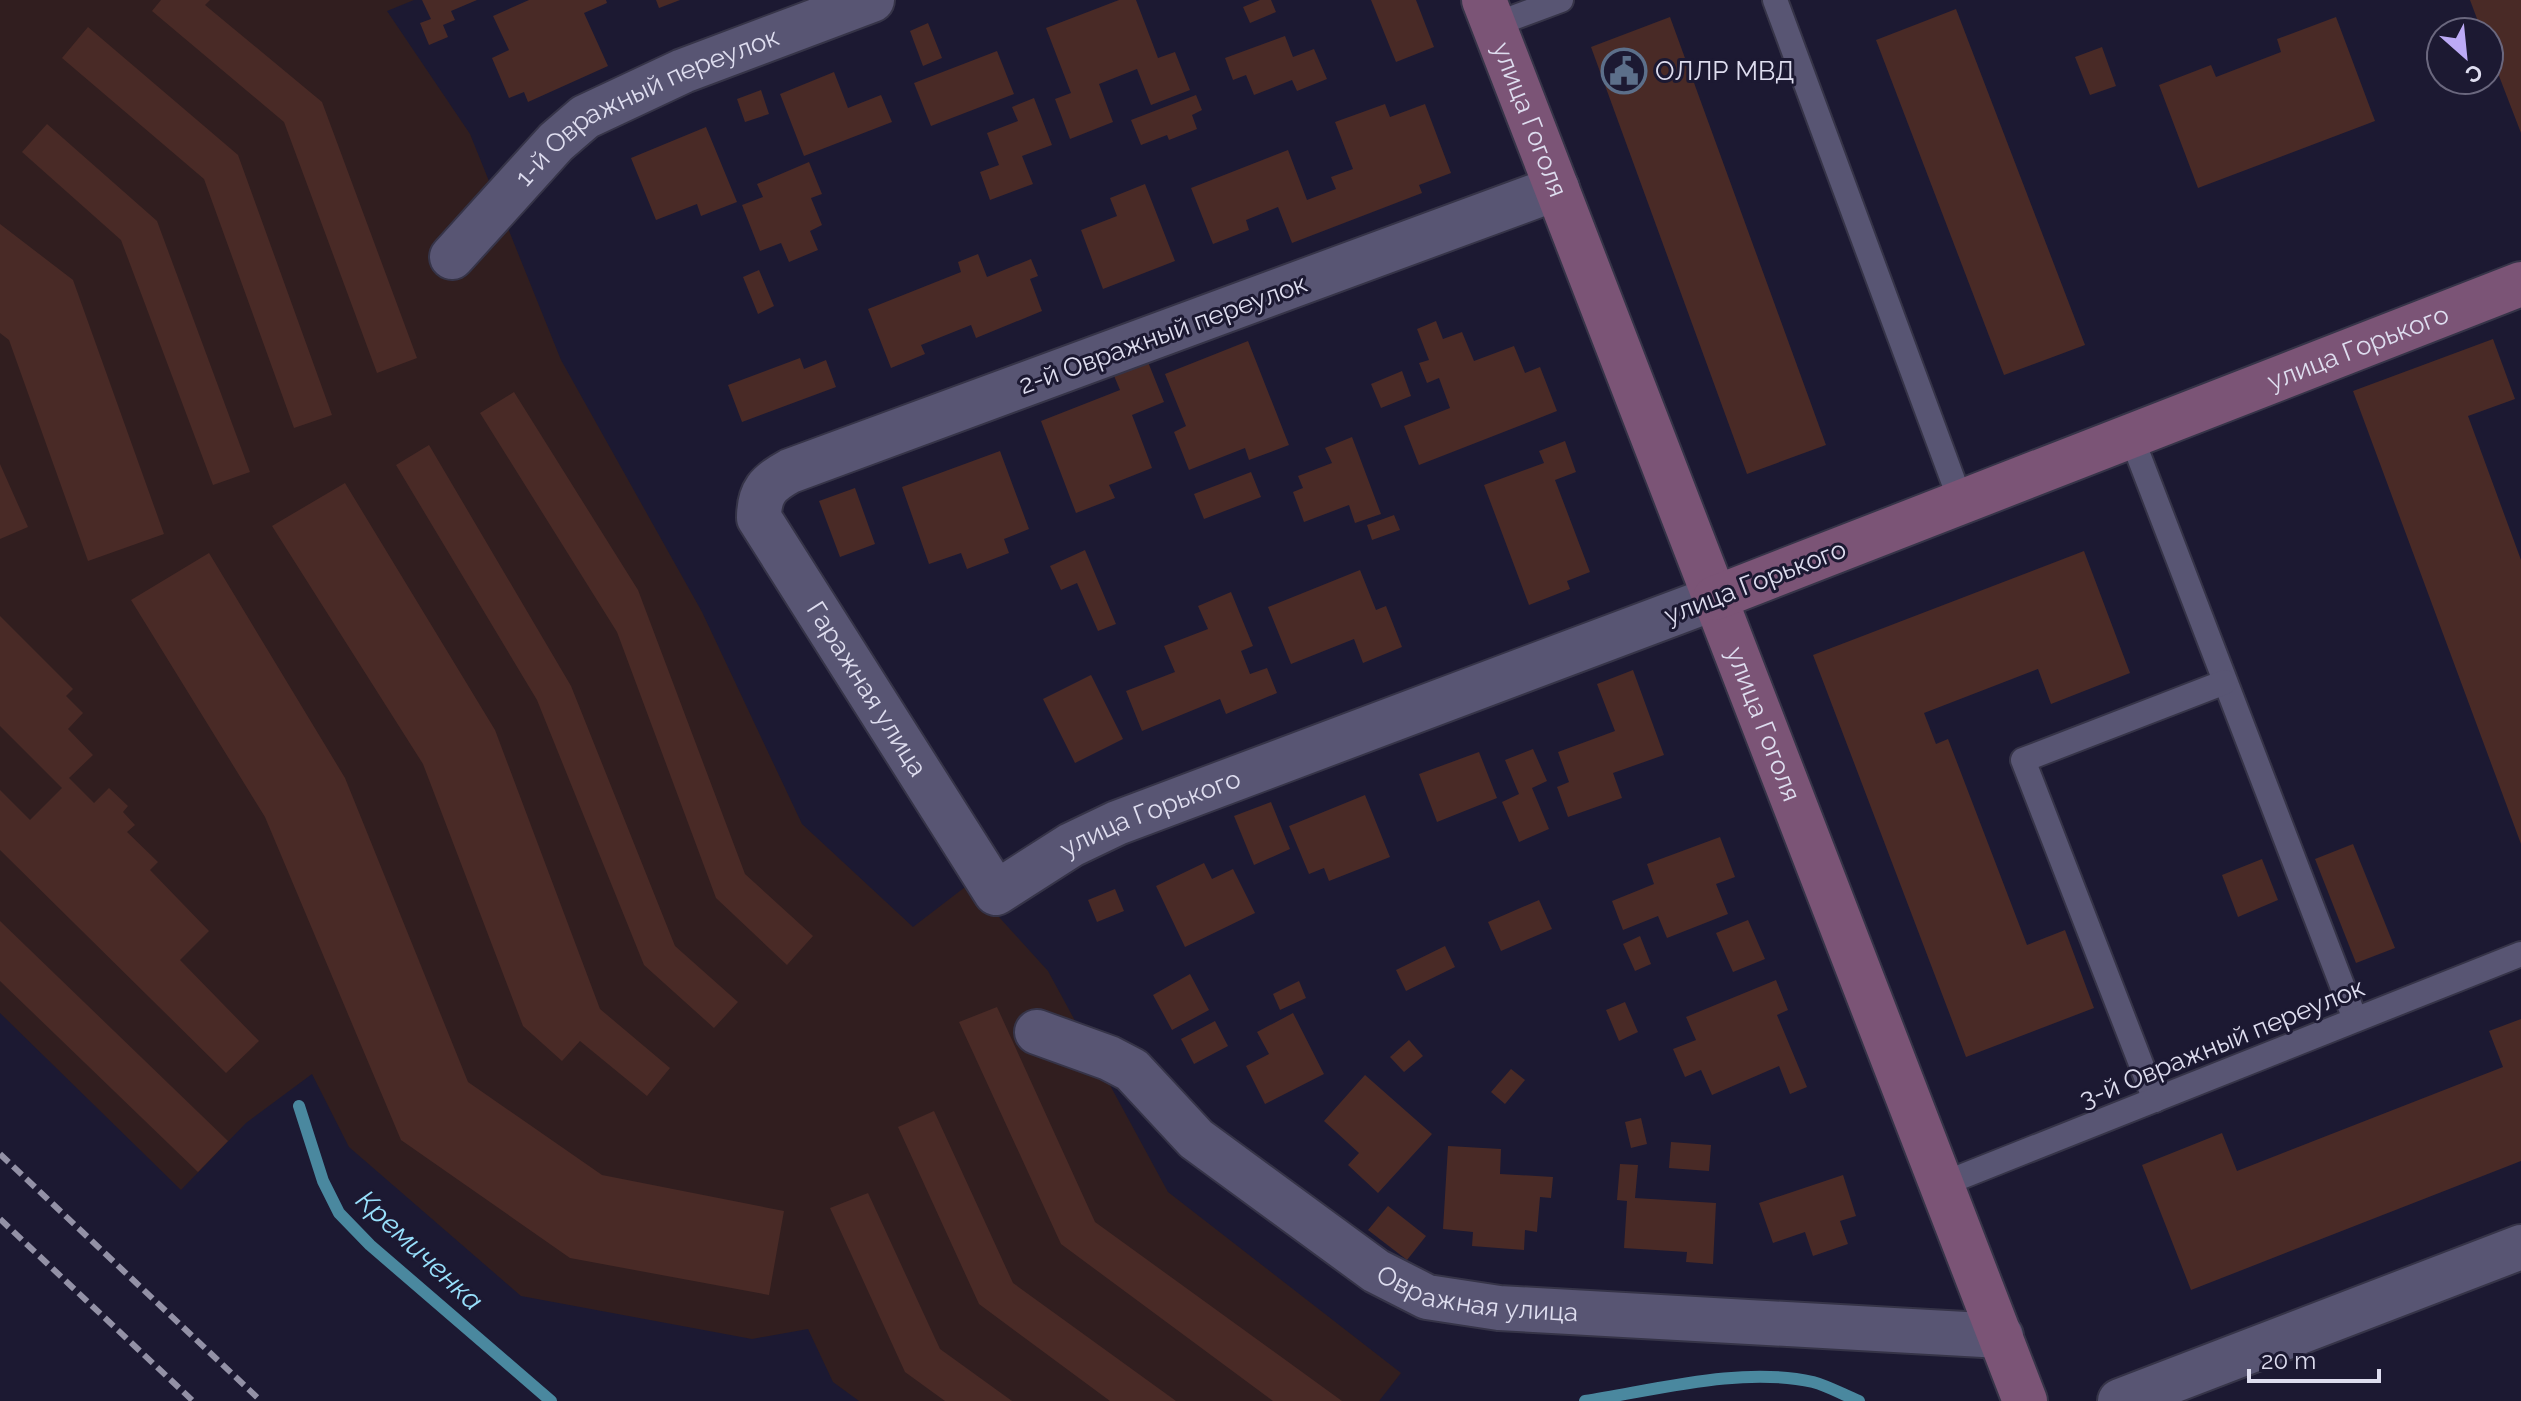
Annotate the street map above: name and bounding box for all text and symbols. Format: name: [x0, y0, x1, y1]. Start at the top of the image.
north arrow: [2425, 16, 2505, 96]
street label: 1-й Овражный переулок: [509, 21, 783, 192]
street label: улица Гоголя: [1487, 38, 1574, 201]
public building icon: ОЛЛР МВД: [1600, 47, 1648, 95]
place label: ОЛЛР МВД: [1655, 56, 1794, 86]
text: С: [2461, 59, 2487, 89]
street label: 2-й Овражный переулок: [1015, 268, 1311, 400]
street label: улица Горького: [2263, 299, 2453, 396]
street label: улица Горького: [1660, 534, 1850, 630]
street label: Гаражная улица: [801, 596, 933, 782]
street label: улица Гоголя: [1720, 642, 1807, 806]
street label: улица Горького: [1054, 763, 1245, 863]
street label: 3-й Овражный переулок: [2075, 972, 2369, 1114]
water label: Кремиченка: [350, 1183, 490, 1317]
street label: Овражная улица: [1372, 1259, 1579, 1327]
scale bar: [2249, 1333, 2379, 1383]
text: 20 m: [2261, 1346, 2316, 1375]

